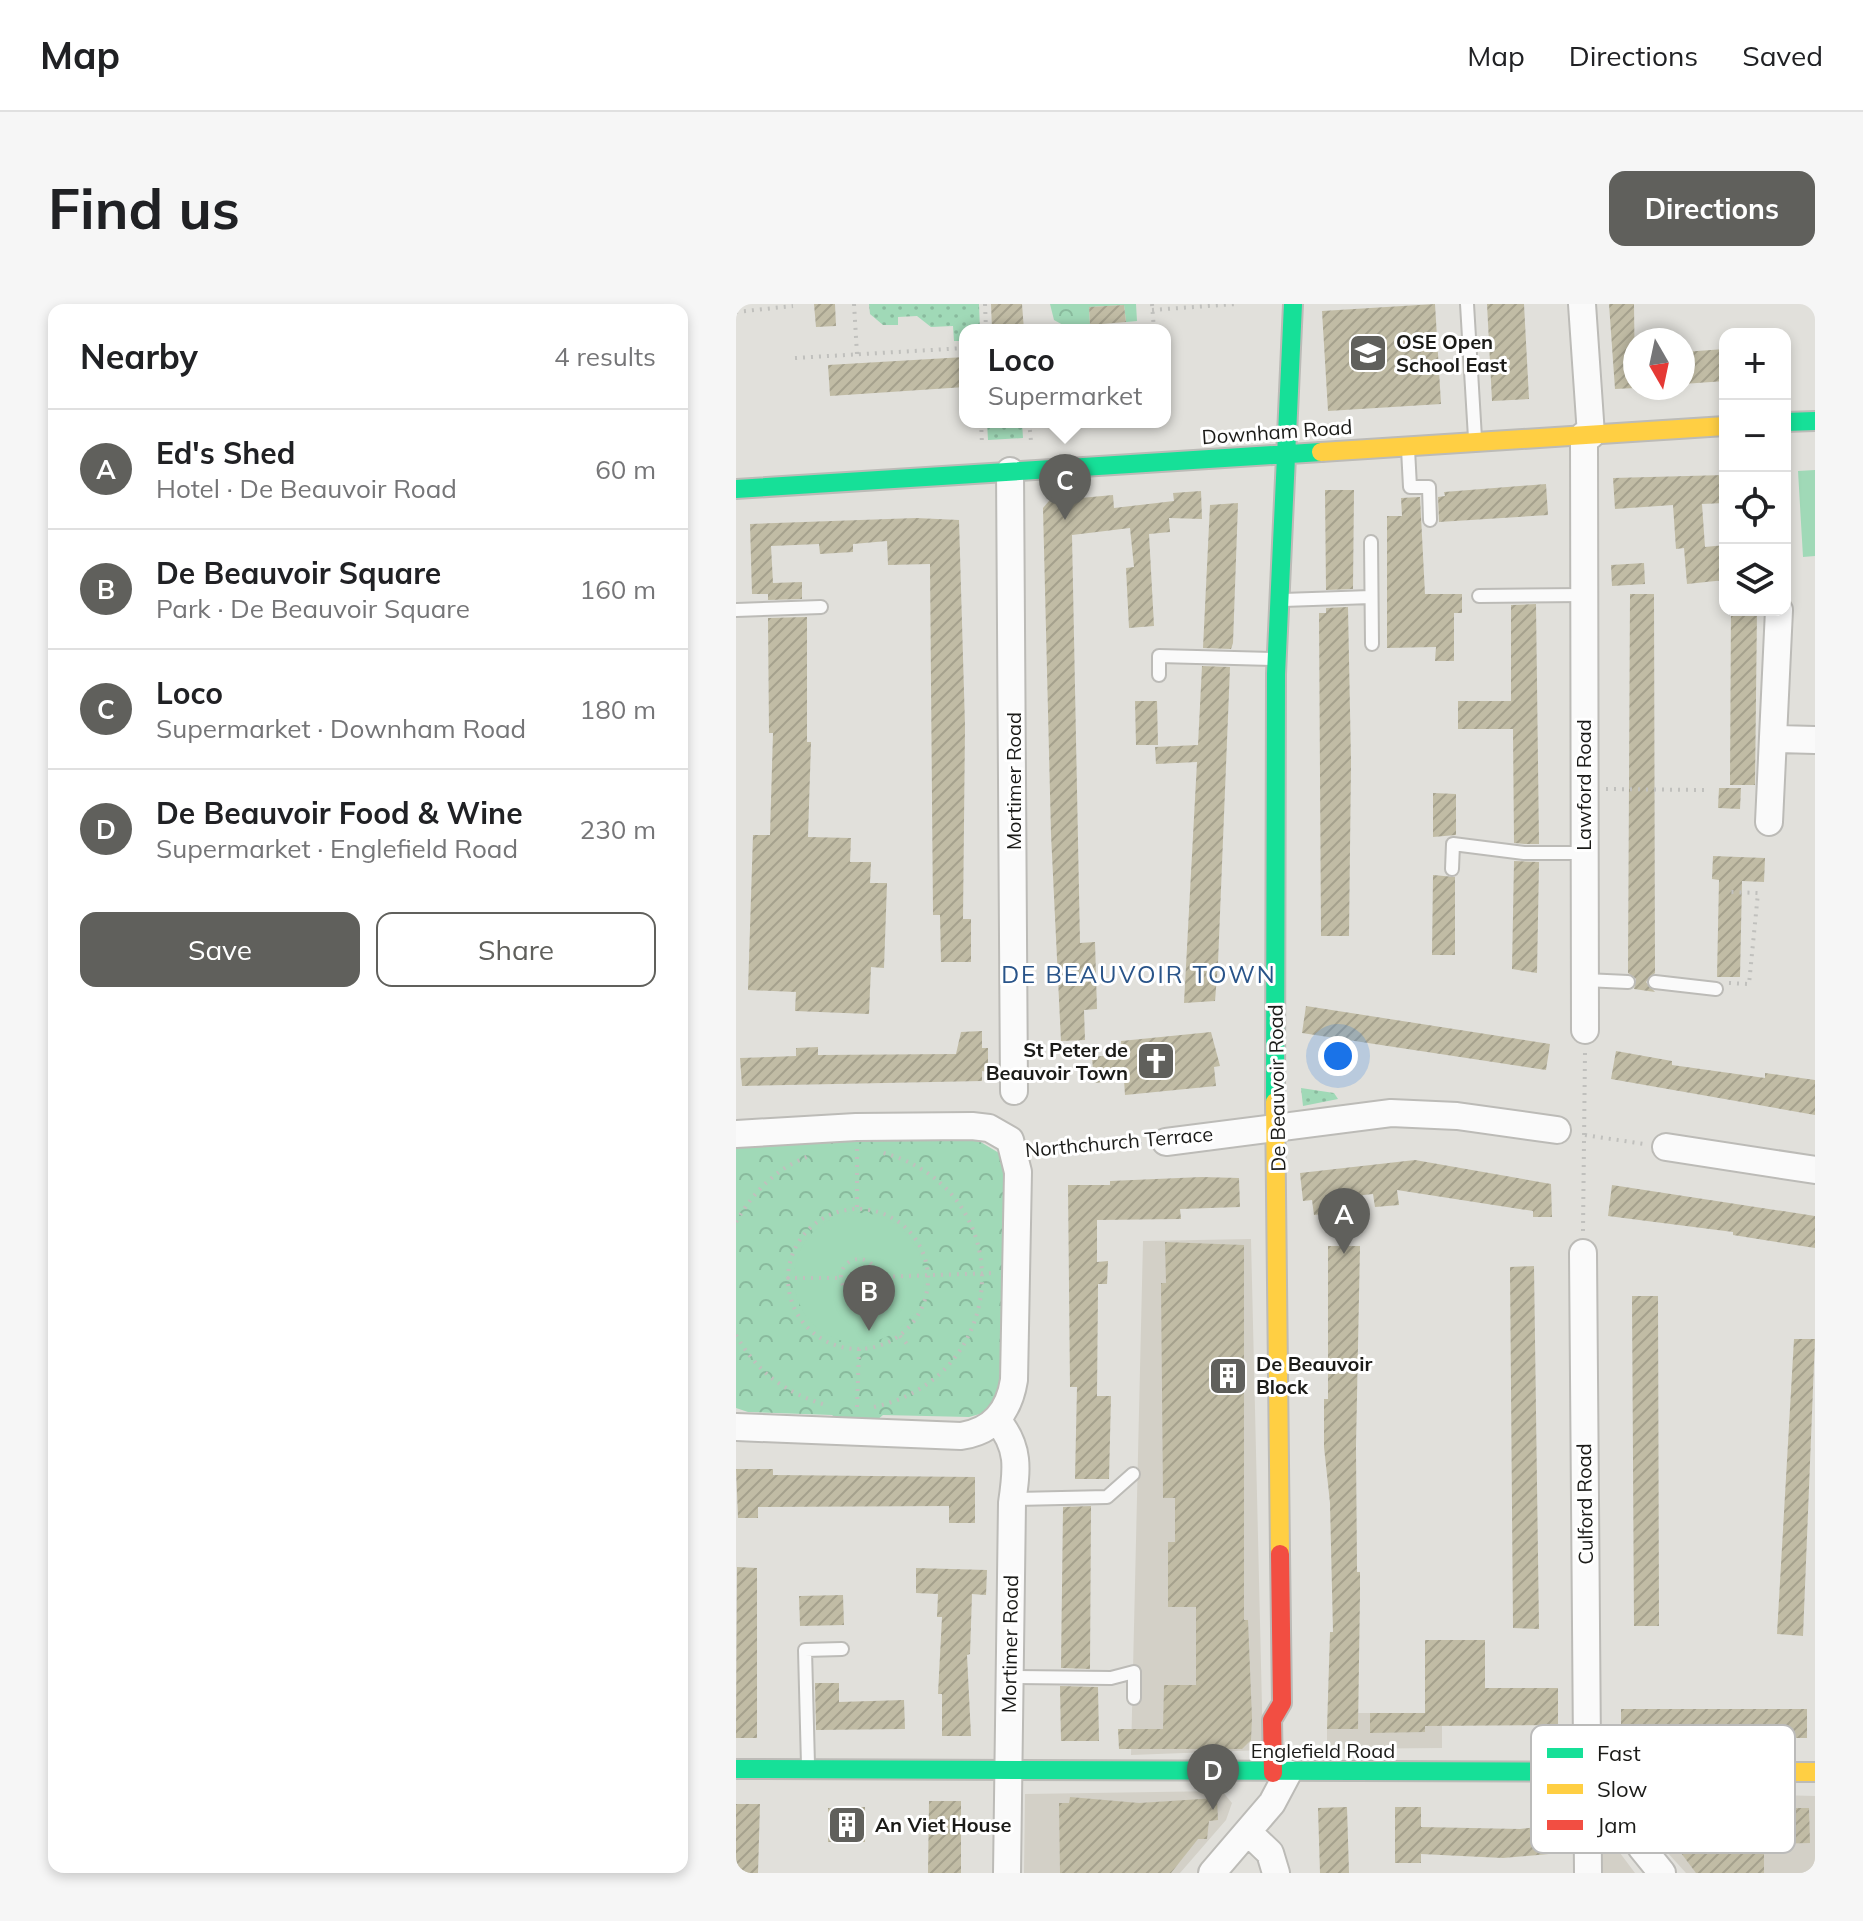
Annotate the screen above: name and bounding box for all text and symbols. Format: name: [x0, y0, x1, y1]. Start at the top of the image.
text: Map: [40, 31, 120, 79]
text: Map: [1467, 38, 1525, 73]
text: Directions: [1569, 38, 1698, 73]
text: Saved: [1742, 38, 1823, 73]
button: Directions: [1609, 171, 1815, 246]
text: Find us: [48, 173, 240, 243]
popup: [959, 324, 1171, 428]
north arrow: [1623, 328, 1695, 400]
map controls: [1719, 328, 1791, 616]
button: +: [1719, 328, 1791, 400]
place label: OSE Open School East: [1396, 329, 1508, 377]
school or university icon: OSE Open School East: [1347, 332, 1389, 374]
text: Nearby: [80, 335, 198, 378]
text: 4 results: [554, 340, 656, 373]
text: Loco: [988, 341, 1055, 379]
text: Supermarket: [988, 379, 1142, 412]
button: −: [1719, 400, 1791, 472]
street label: Downham Road: [1201, 414, 1353, 449]
text: Ed's Shed: [156, 434, 295, 472]
text: A: [96, 453, 116, 486]
text: 60 m: [595, 453, 656, 486]
pin: C: [1039, 454, 1091, 520]
text: Hotel · De Beauvoir Road: [156, 472, 457, 505]
button: locate: [1719, 472, 1791, 544]
button: layers: [1719, 544, 1791, 616]
text: De Beauvoir Square: [156, 554, 441, 592]
text: B: [97, 573, 115, 606]
text: 160 m: [580, 573, 656, 606]
text: Park · De Beauvoir Square: [156, 592, 470, 625]
text: Loco: [156, 674, 223, 712]
text: C: [97, 693, 115, 726]
text: 180 m: [580, 693, 656, 726]
text: Supermarket · Downham Road: [156, 712, 526, 745]
street label: Mortimer Road: [1001, 712, 1026, 850]
street label: Lawford Road: [1571, 719, 1596, 851]
text: De Beauvoir Food & Wine: [156, 794, 523, 832]
text: D: [96, 813, 116, 846]
text: 230 m: [580, 813, 656, 846]
text: Supermarket · Englefield Road: [156, 832, 518, 865]
button: Save: [80, 912, 360, 987]
button: Share: [376, 912, 656, 987]
district label: DE BEAUVOIR TOWN: [1001, 959, 1277, 989]
street label: De Beauvoir Road: [1263, 1004, 1290, 1172]
your location: [1318, 1036, 1358, 1076]
place label: St Peter de Beauvoir Town: [986, 1037, 1128, 1085]
church icon: St Peter de Beauvoir Town: [1135, 1040, 1177, 1082]
street label: Northchurch Terrace: [1024, 1121, 1214, 1162]
pin: A: [1318, 1188, 1370, 1254]
pin: B: [843, 1265, 895, 1331]
place label: De Beauvoir Block: [1256, 1351, 1372, 1399]
building icon: De Beauvoir Block: [1207, 1355, 1249, 1397]
street label: Culford Road: [1571, 1443, 1598, 1565]
street label: Mortimer Road: [996, 1575, 1023, 1713]
legend: [1531, 1725, 1795, 1853]
street label: Englefield Road: [1251, 1738, 1395, 1763]
text: Fast: [1597, 1739, 1641, 1767]
pin: D: [1187, 1744, 1239, 1810]
text: Slow: [1597, 1775, 1647, 1803]
building icon: An Viet House: [826, 1804, 868, 1846]
text: Jam: [1597, 1811, 1637, 1839]
place label: An Viet House: [875, 1812, 1011, 1837]

